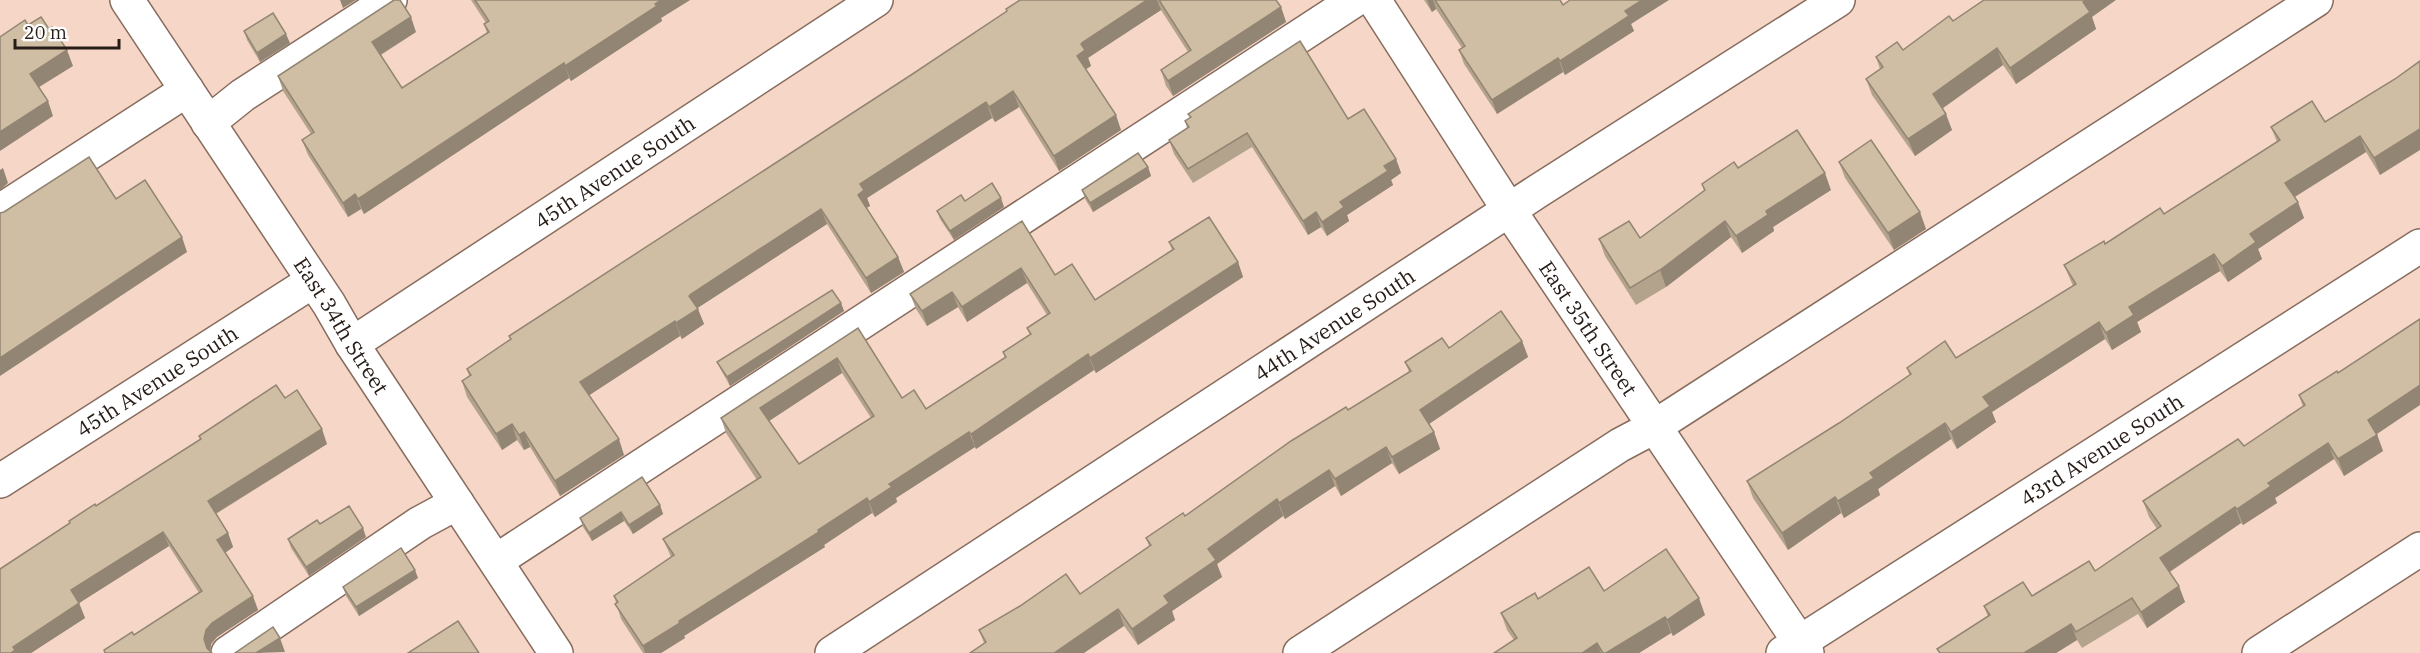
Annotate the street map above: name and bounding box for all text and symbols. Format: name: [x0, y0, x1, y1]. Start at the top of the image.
scale bar: [15, 12, 118, 50]
text: 20 m: [24, 21, 67, 44]
street label: 45th Avenue South: [529, 109, 700, 235]
street label: East 34th Street: [288, 252, 395, 400]
street label: East 35th Street: [1533, 255, 1644, 401]
street label: 44th Avenue South: [1248, 262, 1420, 387]
street label: 45th Avenue South: [70, 319, 243, 443]
street label: 43rd Avenue South: [2015, 387, 2189, 512]

